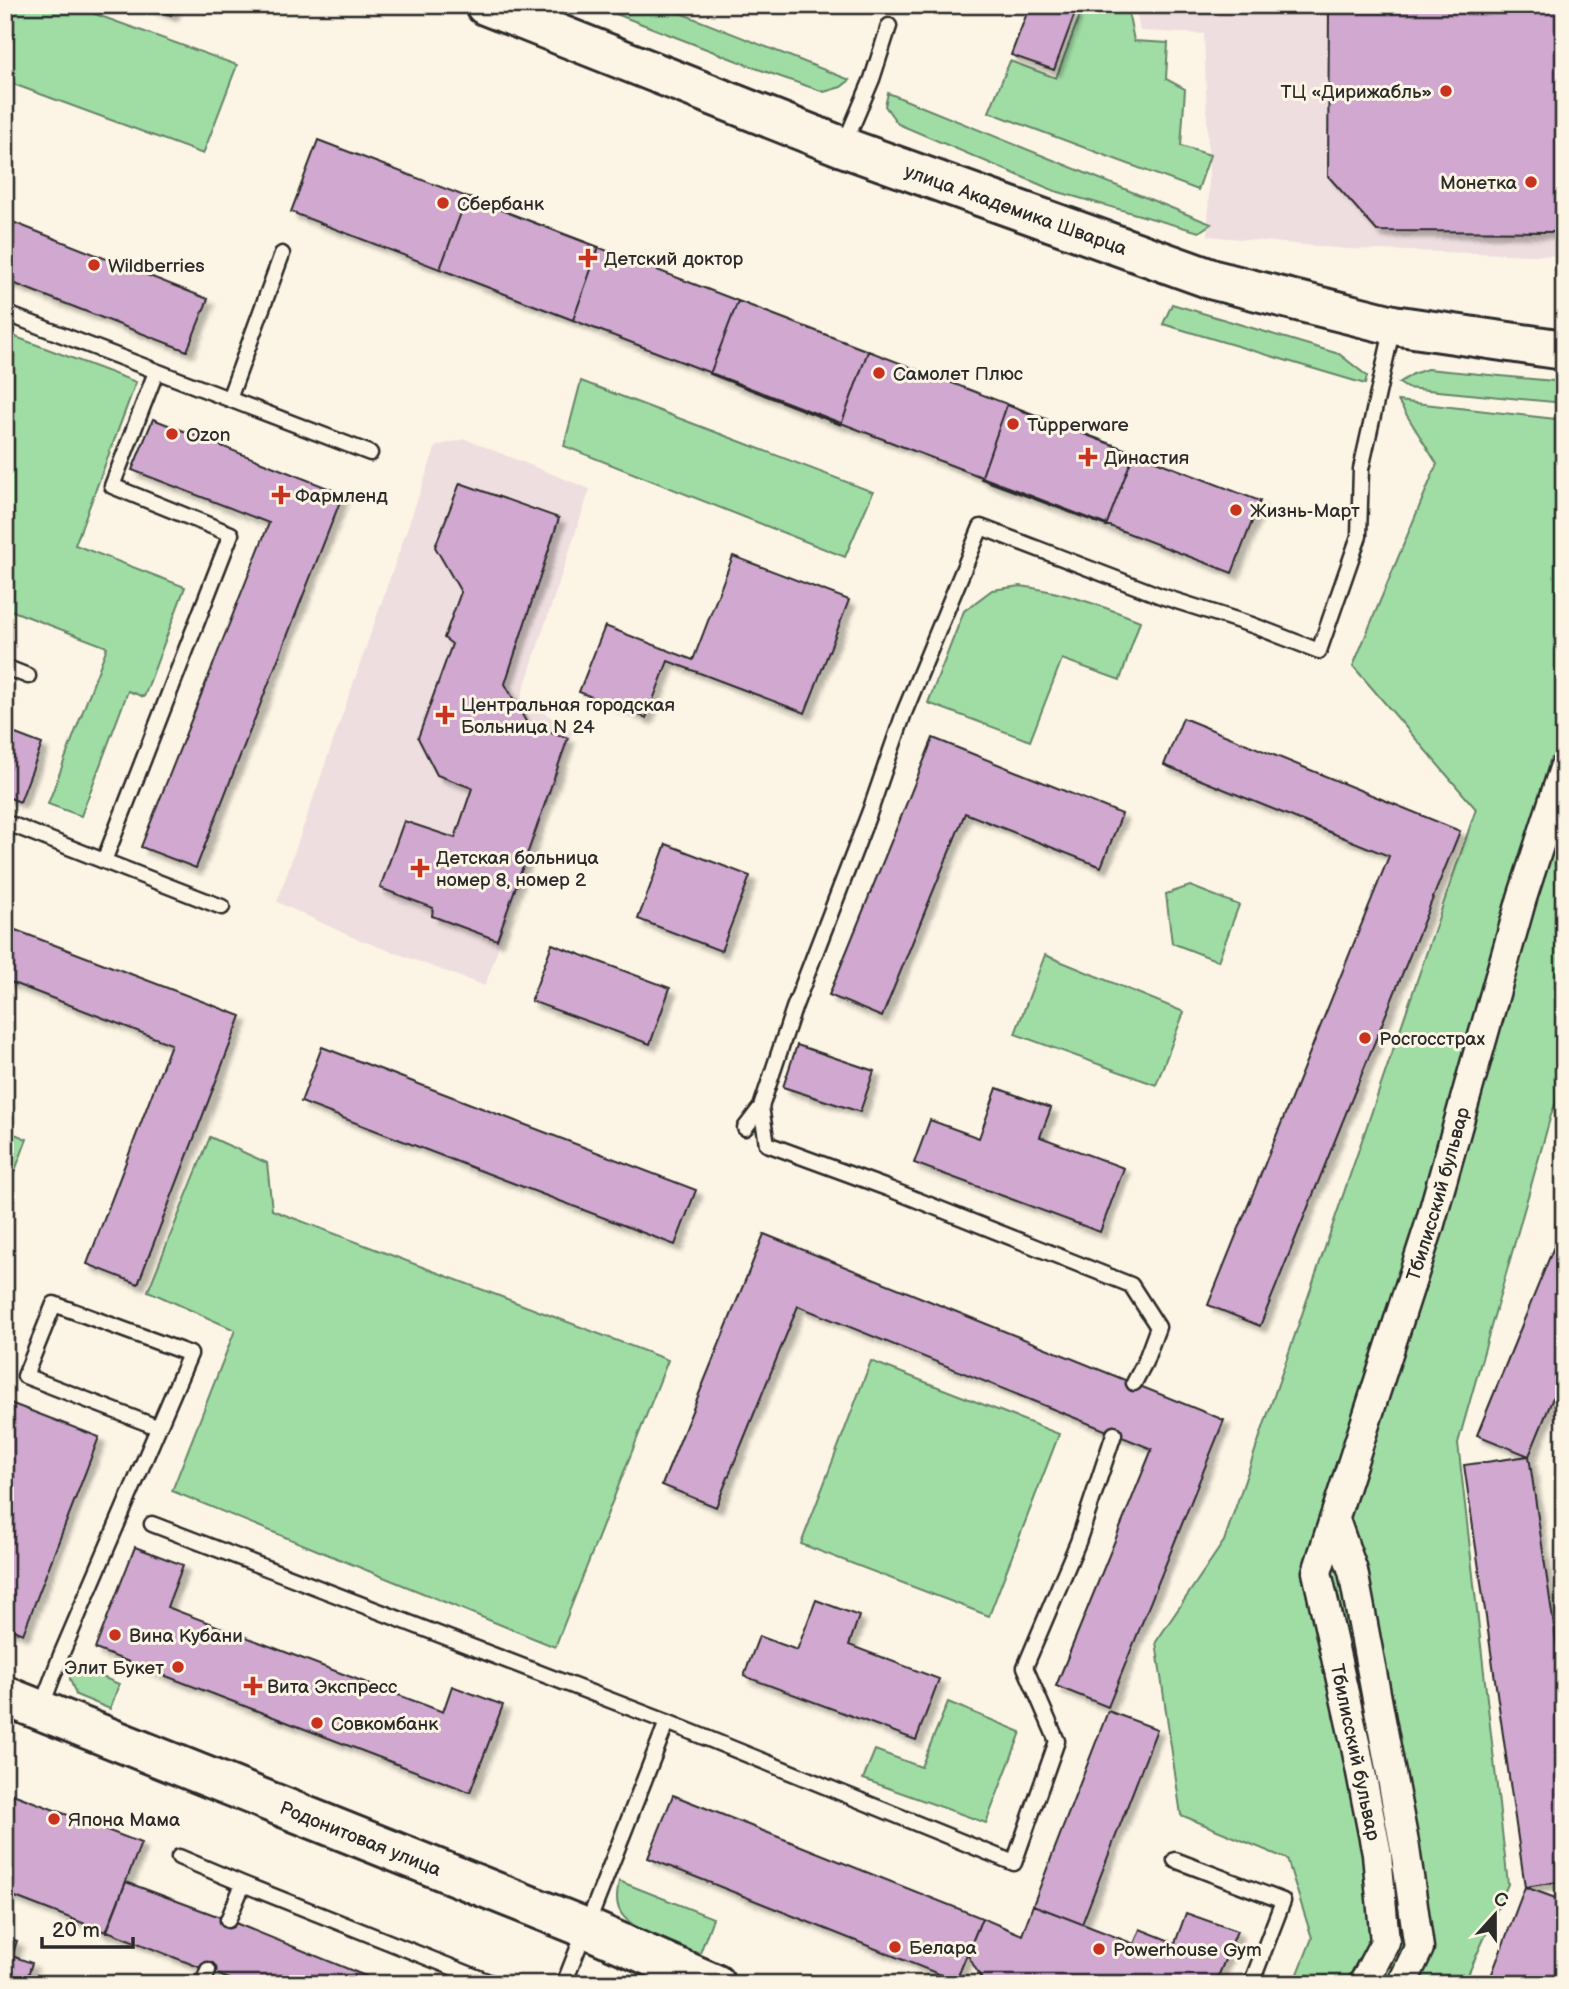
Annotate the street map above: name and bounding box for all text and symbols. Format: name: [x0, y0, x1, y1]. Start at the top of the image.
place label: ТЦ «Дирижабль»: [1281, 81, 1432, 104]
marker: ТЦ «Дирижабль»: [1438, 83, 1454, 99]
street label: улица Академика Шварца: [901, 160, 1130, 261]
place label: Монетка: [1440, 172, 1517, 195]
marker: Монетка: [1523, 174, 1539, 190]
place label: Сбербанк: [457, 193, 544, 216]
marker: Сбербанк: [435, 195, 451, 211]
marker: Детский доктор: [578, 248, 598, 268]
place label: Детский доктор: [604, 248, 743, 271]
place label: Wildberries: [108, 255, 205, 278]
marker: Wildberries: [86, 257, 102, 273]
place label: Самолет Плюс: [893, 363, 1024, 386]
marker: Самолет Плюс: [871, 365, 887, 381]
place label: Tupperware: [1027, 414, 1129, 437]
marker: Tupperware: [1005, 416, 1021, 432]
place label: Ozon: [186, 424, 231, 447]
marker: Ozon: [164, 426, 180, 442]
marker: Династия: [1078, 447, 1098, 467]
place label: Династия: [1104, 447, 1189, 470]
place label: Фармленд: [295, 485, 388, 508]
marker: Фармленд: [273, 487, 289, 503]
place label: Жизнь-Март: [1250, 500, 1360, 523]
marker: Жизнь-Март: [1228, 502, 1244, 518]
place label: Центральная городская Больница N 24: [461, 694, 675, 739]
marker: Центральная городская Больница N 24: [435, 705, 455, 725]
place label: Детская больница номер 8, номер 2: [436, 847, 599, 892]
marker: Детская больница номер 8, номер 2: [410, 858, 430, 878]
place label: Росгосстрах: [1379, 1028, 1486, 1051]
marker: Росгосстрах: [1357, 1030, 1373, 1046]
street label: Тбилисский бульвар: [1402, 1104, 1475, 1284]
place label: Вина Кубани: [129, 1625, 243, 1648]
marker: Вина Кубани: [107, 1627, 123, 1643]
place label: Элит Букет: [64, 1657, 164, 1680]
marker: Элит Букет: [170, 1659, 186, 1675]
street label: Тбилисский бульвар: [1325, 1662, 1385, 1843]
place label: Вита Экспресс: [267, 1676, 398, 1699]
marker: Вита Экспресс: [245, 1678, 261, 1694]
place label: Совкомбанк: [331, 1713, 438, 1736]
marker: Совкомбанк: [309, 1715, 325, 1731]
street label: Родонитовая улица: [276, 1797, 444, 1882]
place label: Япона Мама: [68, 1809, 180, 1832]
marker: Япона Мама: [46, 1811, 62, 1827]
north arrow: [1460, 1881, 1530, 1951]
text: С: [1490, 1887, 1511, 1914]
scale bar: [42, 1905, 133, 1949]
text: 20 m: [52, 1918, 100, 1943]
place label: Белара: [909, 1937, 977, 1960]
marker: Белара: [887, 1939, 903, 1955]
place label: Powerhouse Gym: [1113, 1939, 1262, 1962]
marker: Powerhouse Gym: [1091, 1941, 1107, 1957]

